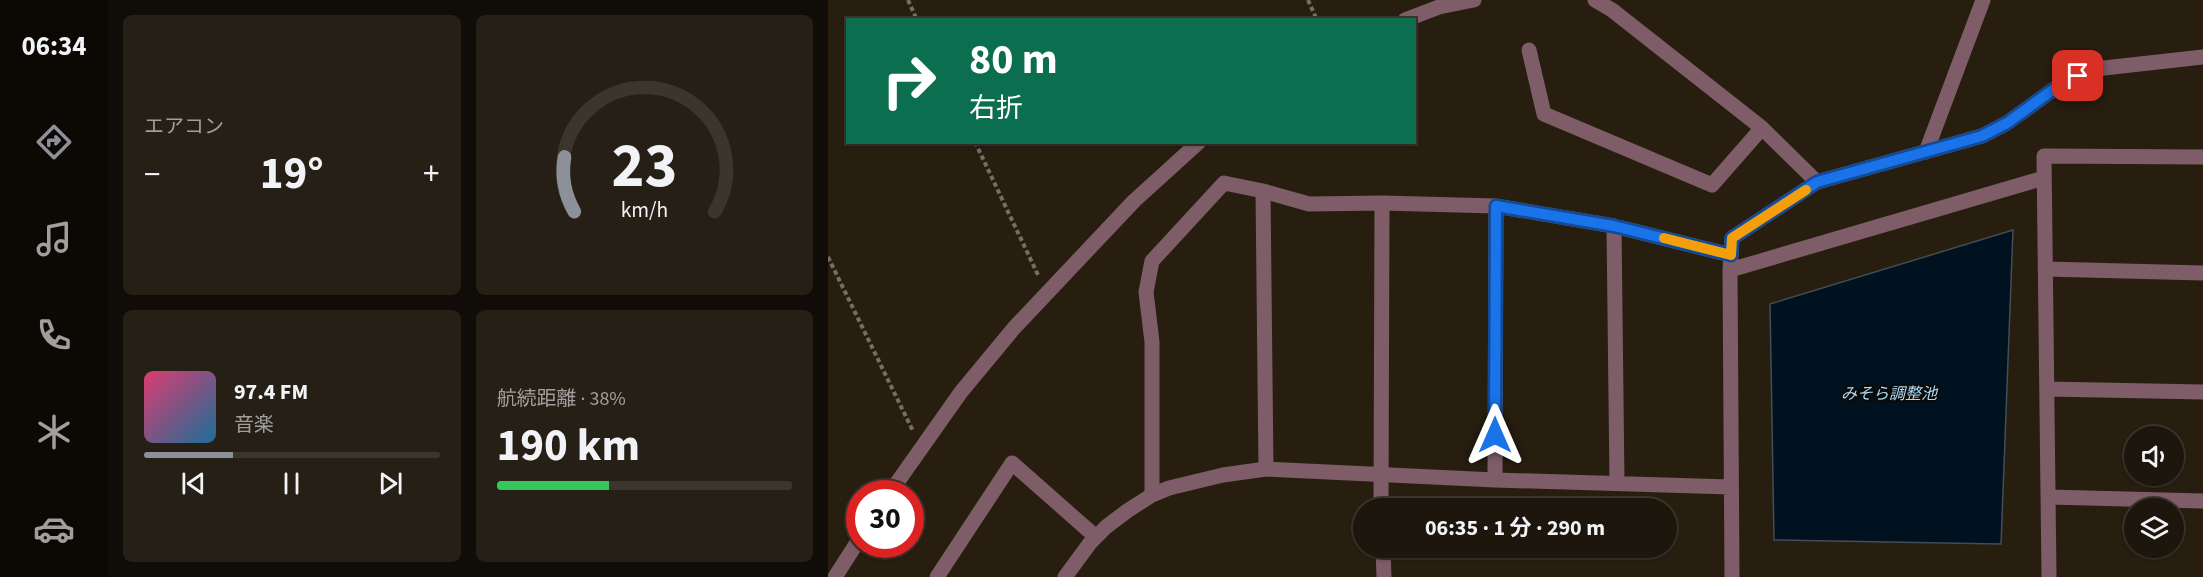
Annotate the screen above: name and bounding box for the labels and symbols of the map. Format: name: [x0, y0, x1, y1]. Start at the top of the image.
pin: [2052, 50, 2103, 101]
water label: みそら調整池: [1841, 383, 1939, 405]
position arrow: [1463, 403, 1527, 467]
speed limit sign: 30: [846, 480, 924, 558]

